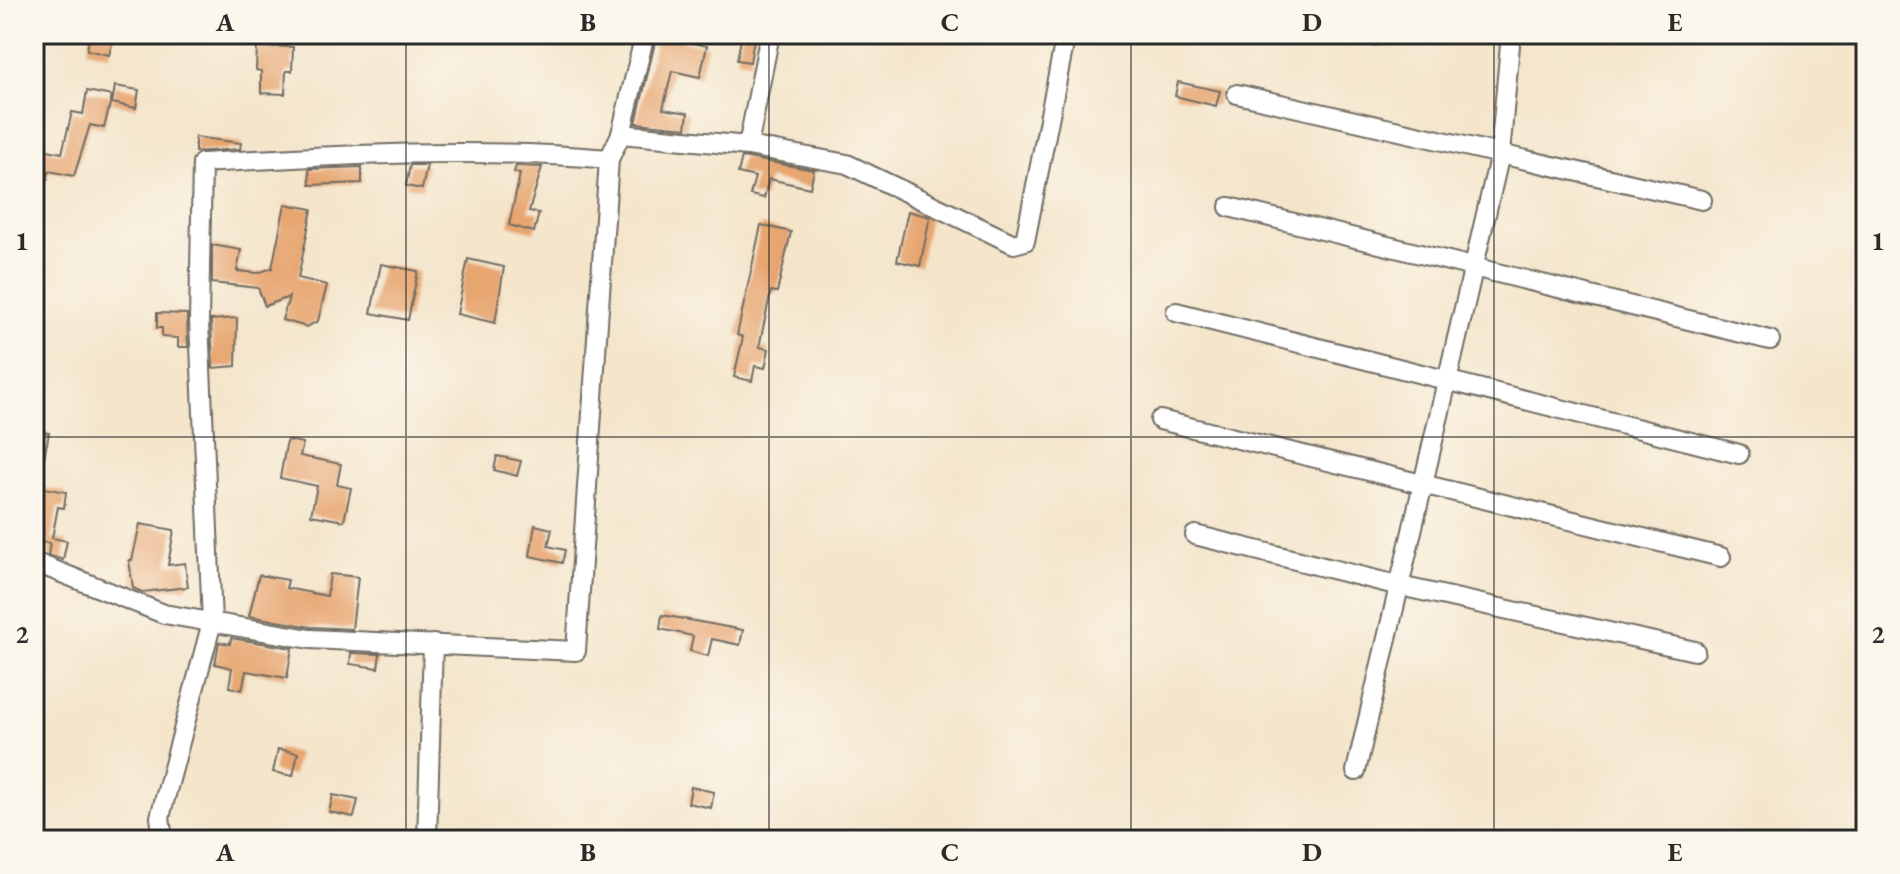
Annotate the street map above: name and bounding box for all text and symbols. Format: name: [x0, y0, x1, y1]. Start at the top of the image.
text: A: [215, 5, 235, 39]
text: B: [580, 5, 596, 39]
text: C: [941, 5, 959, 39]
text: D: [1302, 5, 1322, 39]
text: E: [1668, 5, 1683, 39]
text: 1: [15, 224, 29, 258]
text: 1: [1871, 224, 1885, 258]
text: 2: [15, 617, 29, 651]
text: 2: [1871, 617, 1885, 651]
text: A: [215, 835, 235, 869]
text: B: [580, 835, 596, 869]
text: C: [941, 835, 959, 869]
text: D: [1302, 835, 1322, 869]
text: E: [1668, 835, 1683, 869]

